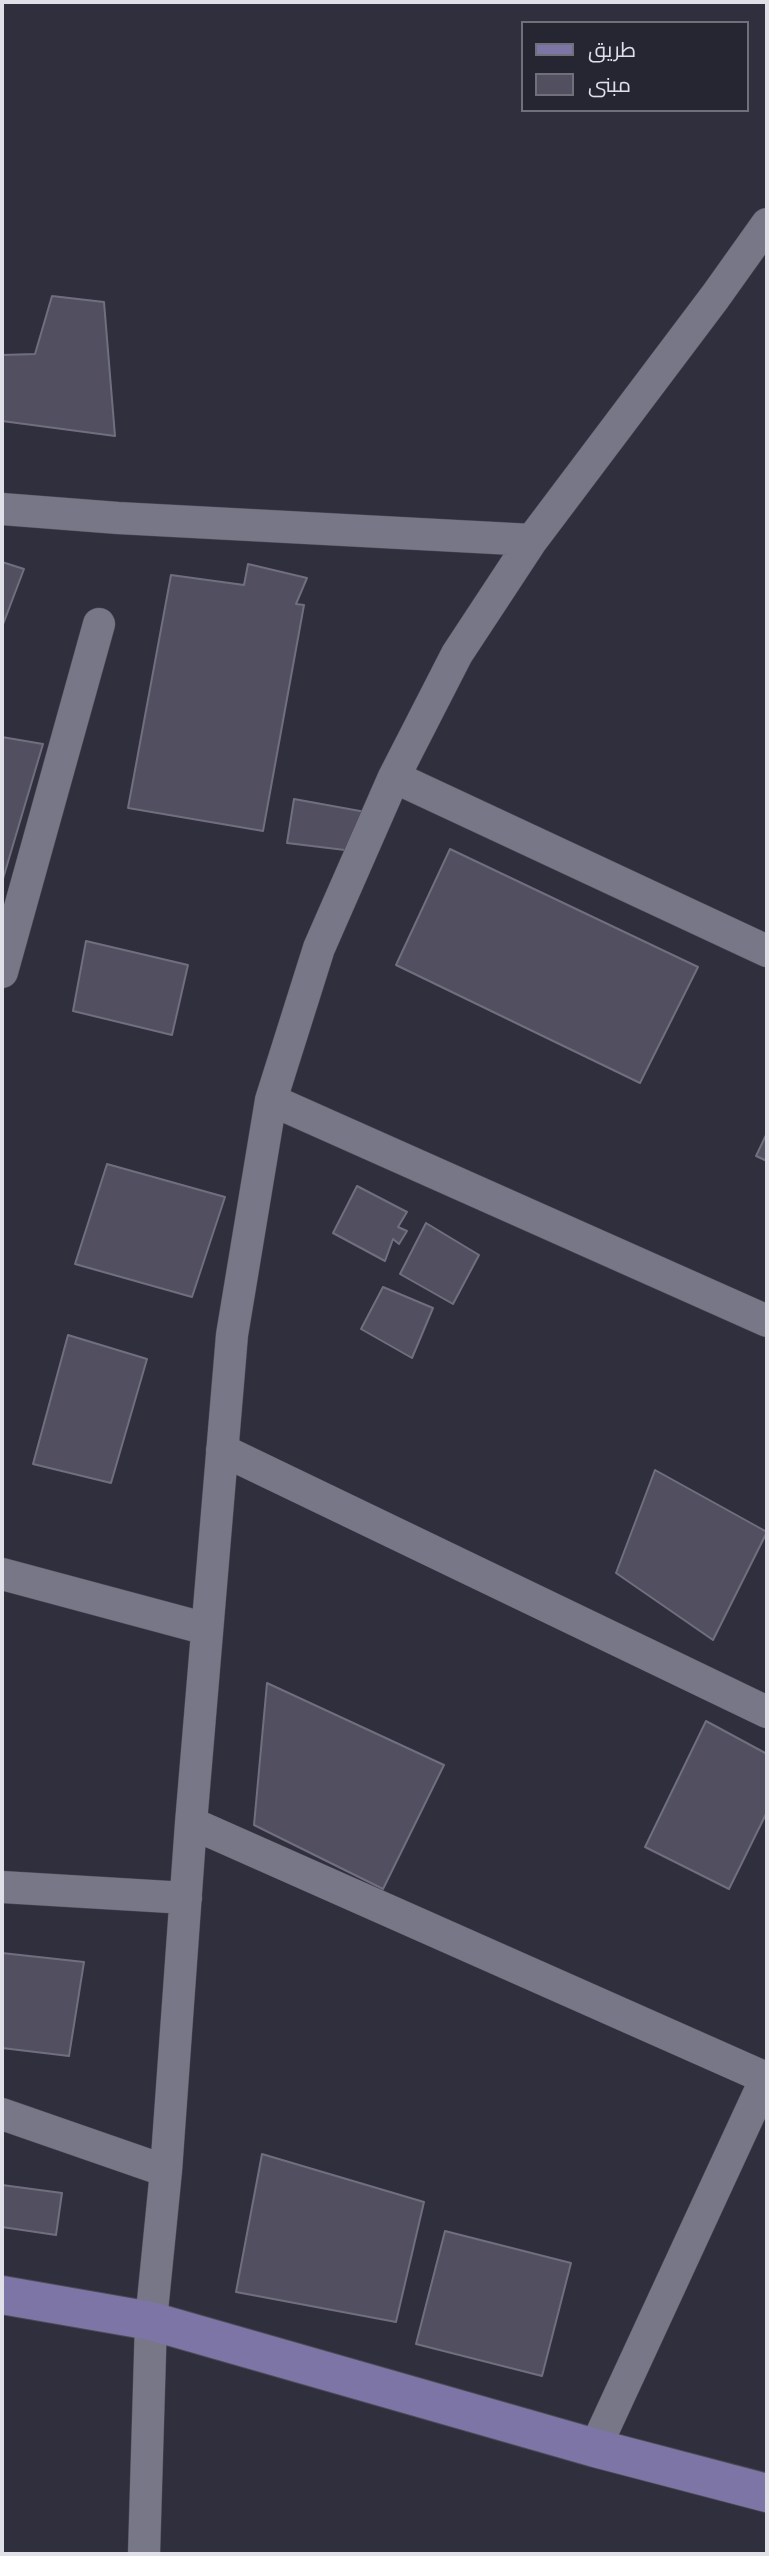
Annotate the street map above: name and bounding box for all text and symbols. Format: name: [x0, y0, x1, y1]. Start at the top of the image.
legend: [520, 21, 748, 112]
text: طريق: [588, 37, 636, 62]
text: مبنى: [588, 72, 631, 97]

